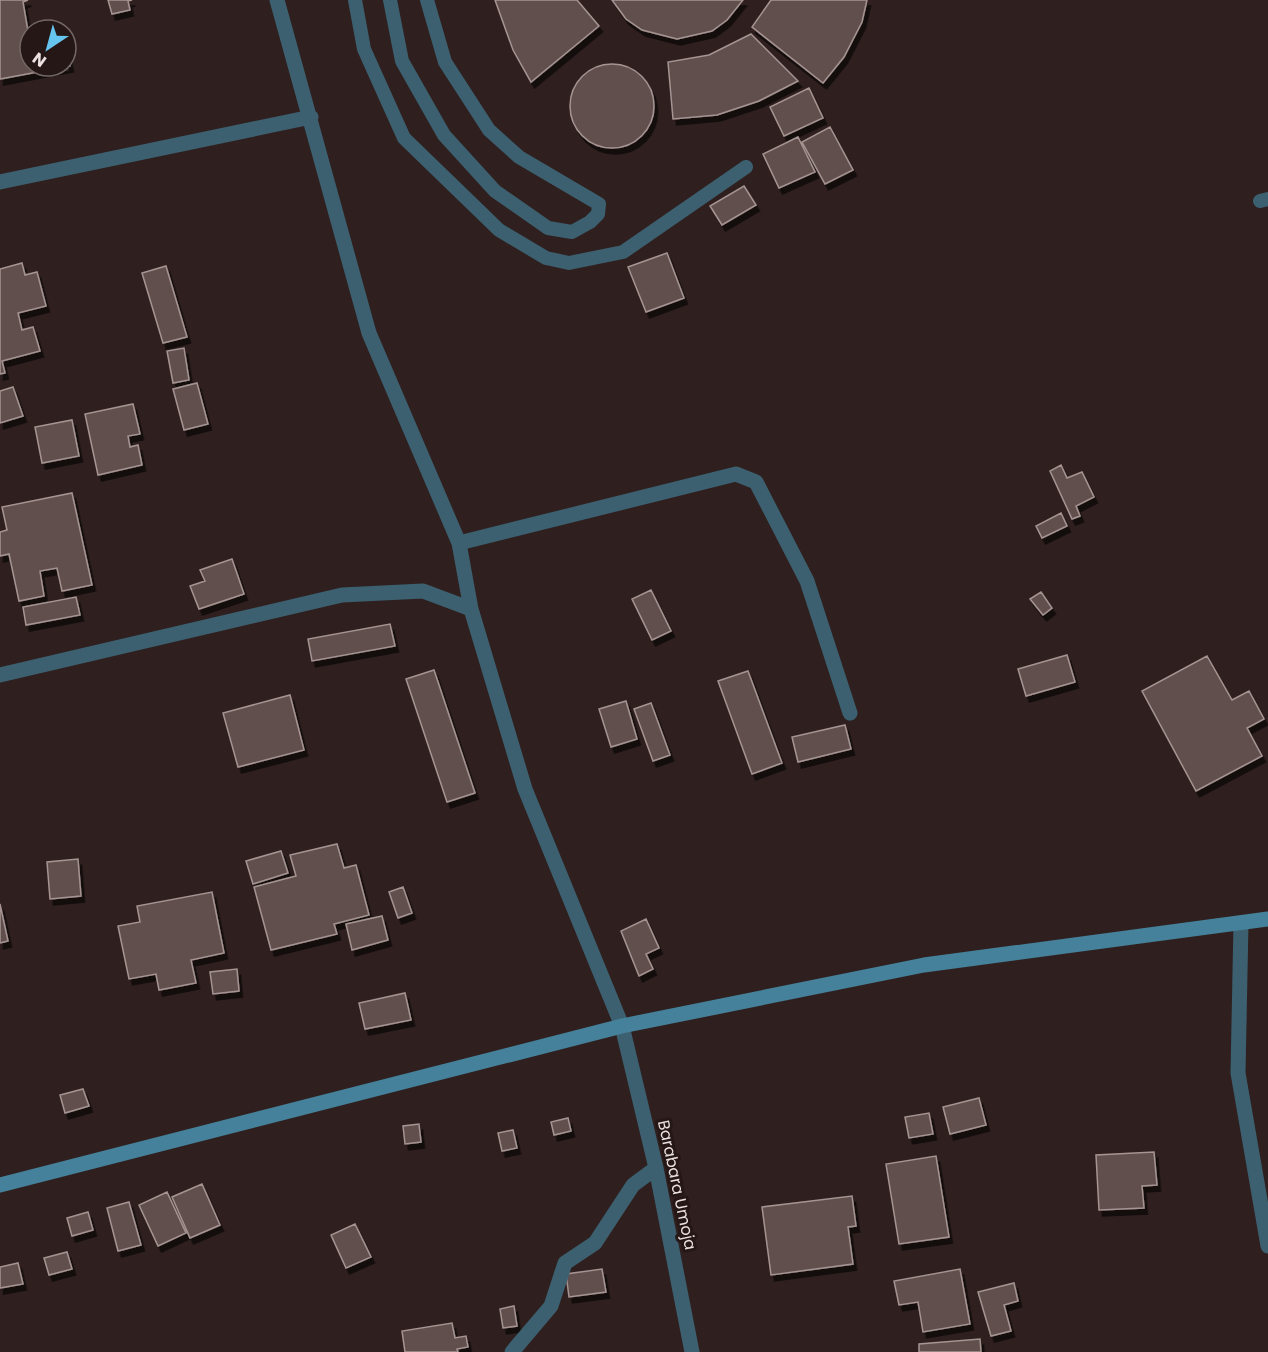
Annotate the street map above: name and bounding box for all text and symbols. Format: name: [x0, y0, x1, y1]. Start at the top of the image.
north arrow: [18, 18, 78, 78]
text: N: [28, 47, 51, 73]
street label: Barabara Umoja: [652, 1118, 702, 1252]

